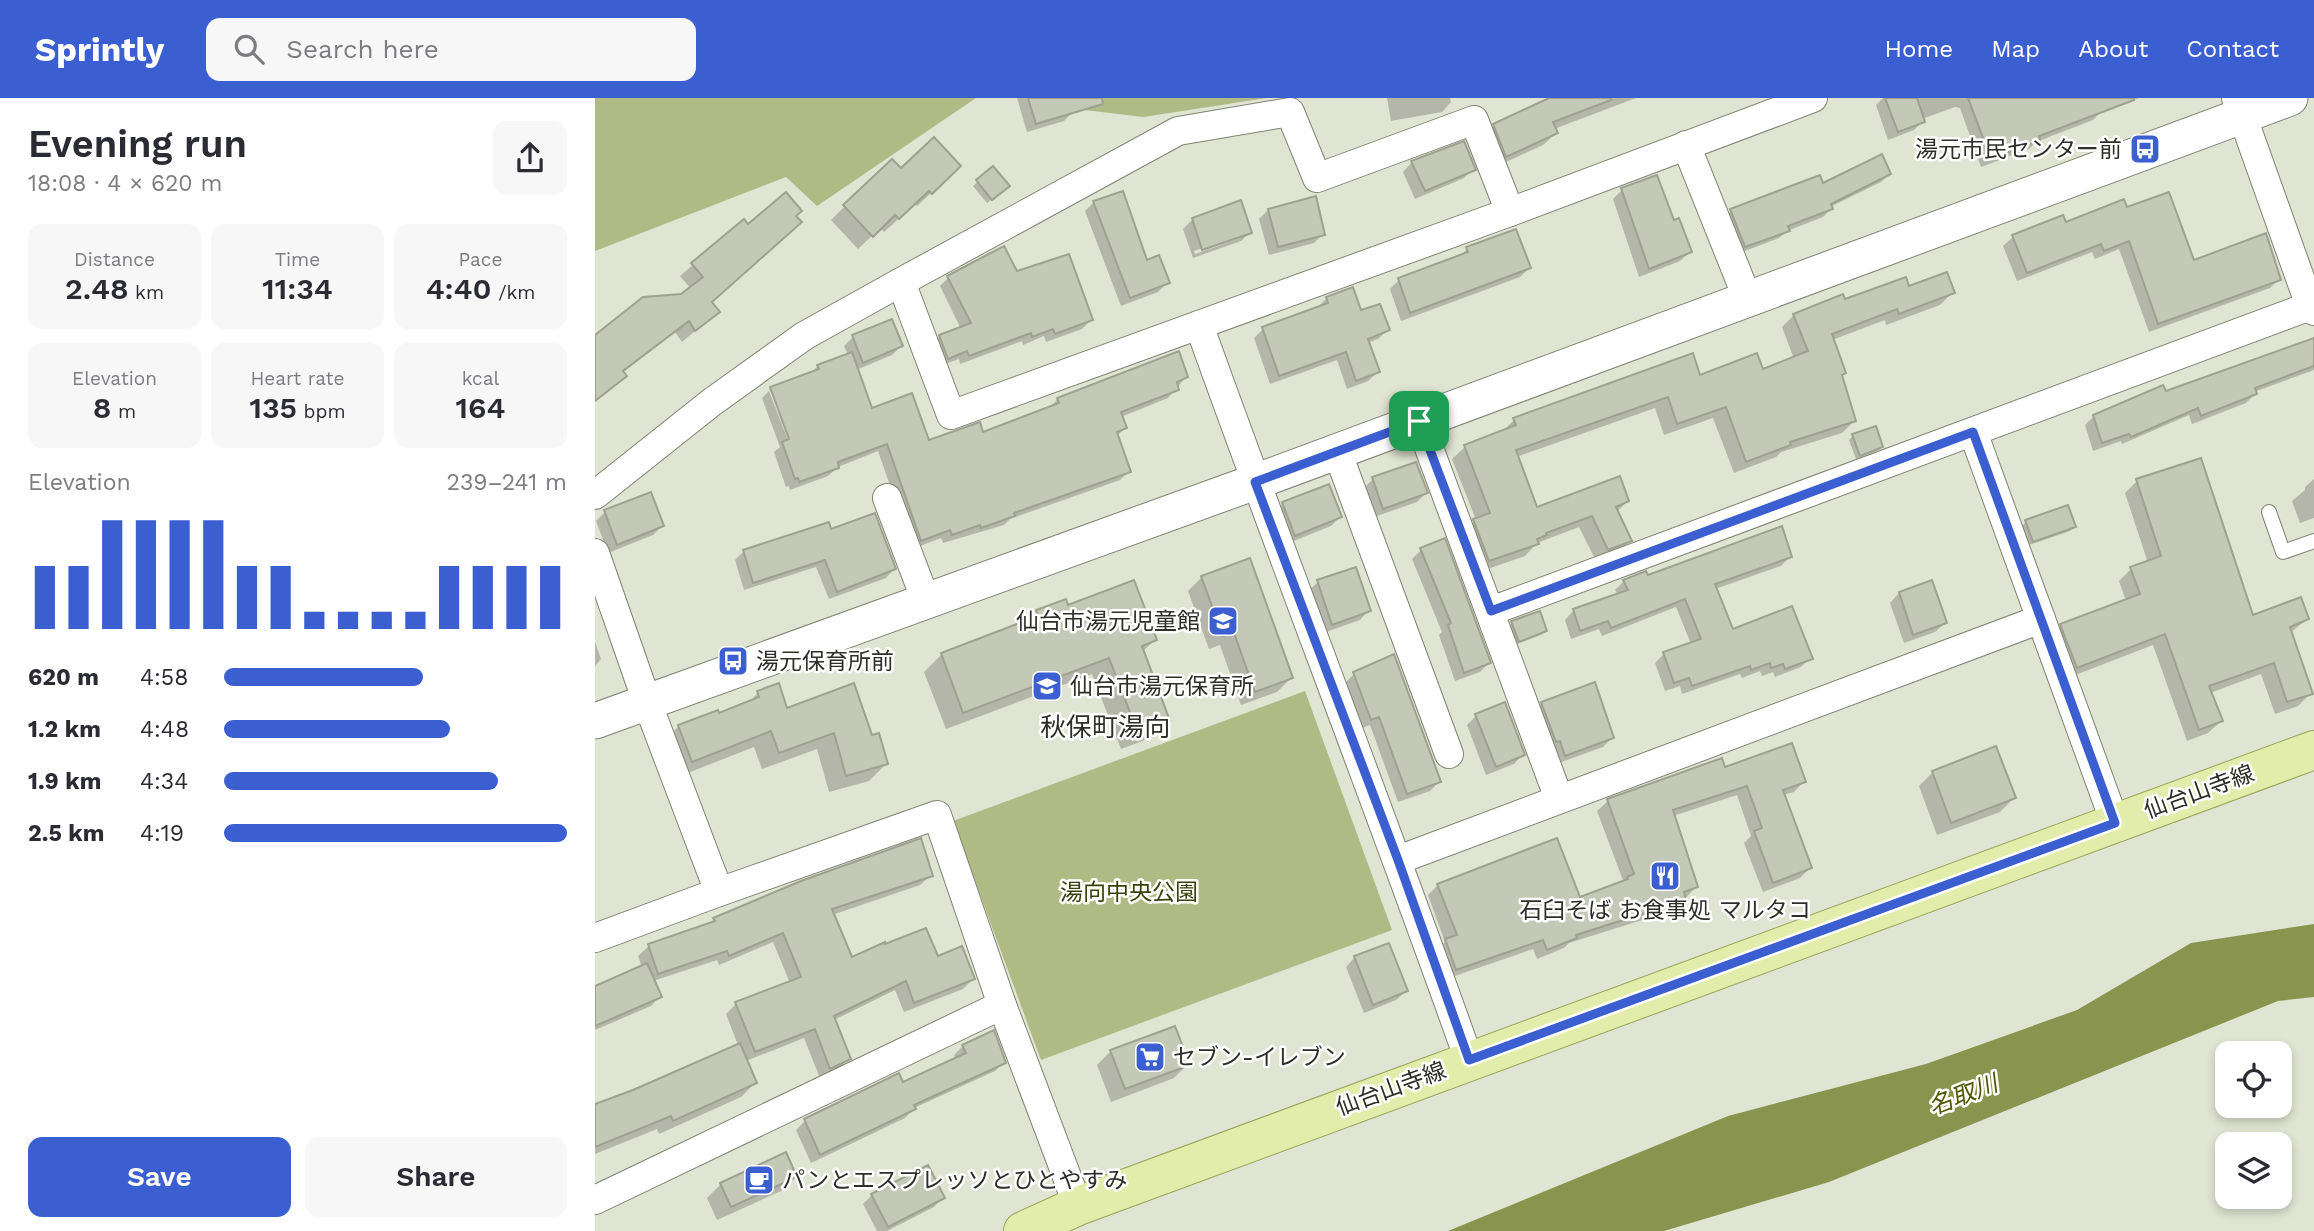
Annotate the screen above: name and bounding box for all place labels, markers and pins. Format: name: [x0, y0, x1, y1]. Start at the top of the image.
bus stop icon: 湯元市民センター前: [2128, 132, 2162, 166]
place label: 湯元市民センター前: [1915, 136, 2122, 163]
pin: [1389, 391, 1449, 451]
school or university icon: 仙台市湯元児童館: [1206, 604, 1240, 638]
place label: 仙台市湯元児童館: [1016, 608, 1200, 635]
bus stop icon: 湯元保育所前: [716, 644, 750, 678]
place label: 湯元保育所前: [756, 648, 894, 675]
school or university icon: 仙台市湯元保育所: [1030, 669, 1064, 703]
place label: 仙台市湯元保育所: [1070, 673, 1254, 700]
restaurant icon: 石臼そば お食事処 マルタコ: [1648, 859, 1682, 893]
place label: 石臼そば お食事処 マルタコ: [1519, 897, 1811, 924]
supermarket icon: セブン-イレブン: [1133, 1040, 1167, 1074]
place label: セブン-イレブン: [1173, 1044, 1346, 1071]
cafe icon: パンとエスプレッソとひとやすみ: [742, 1163, 776, 1197]
place label: パンとエスプレッソとひとやすみ: [782, 1167, 1127, 1194]

